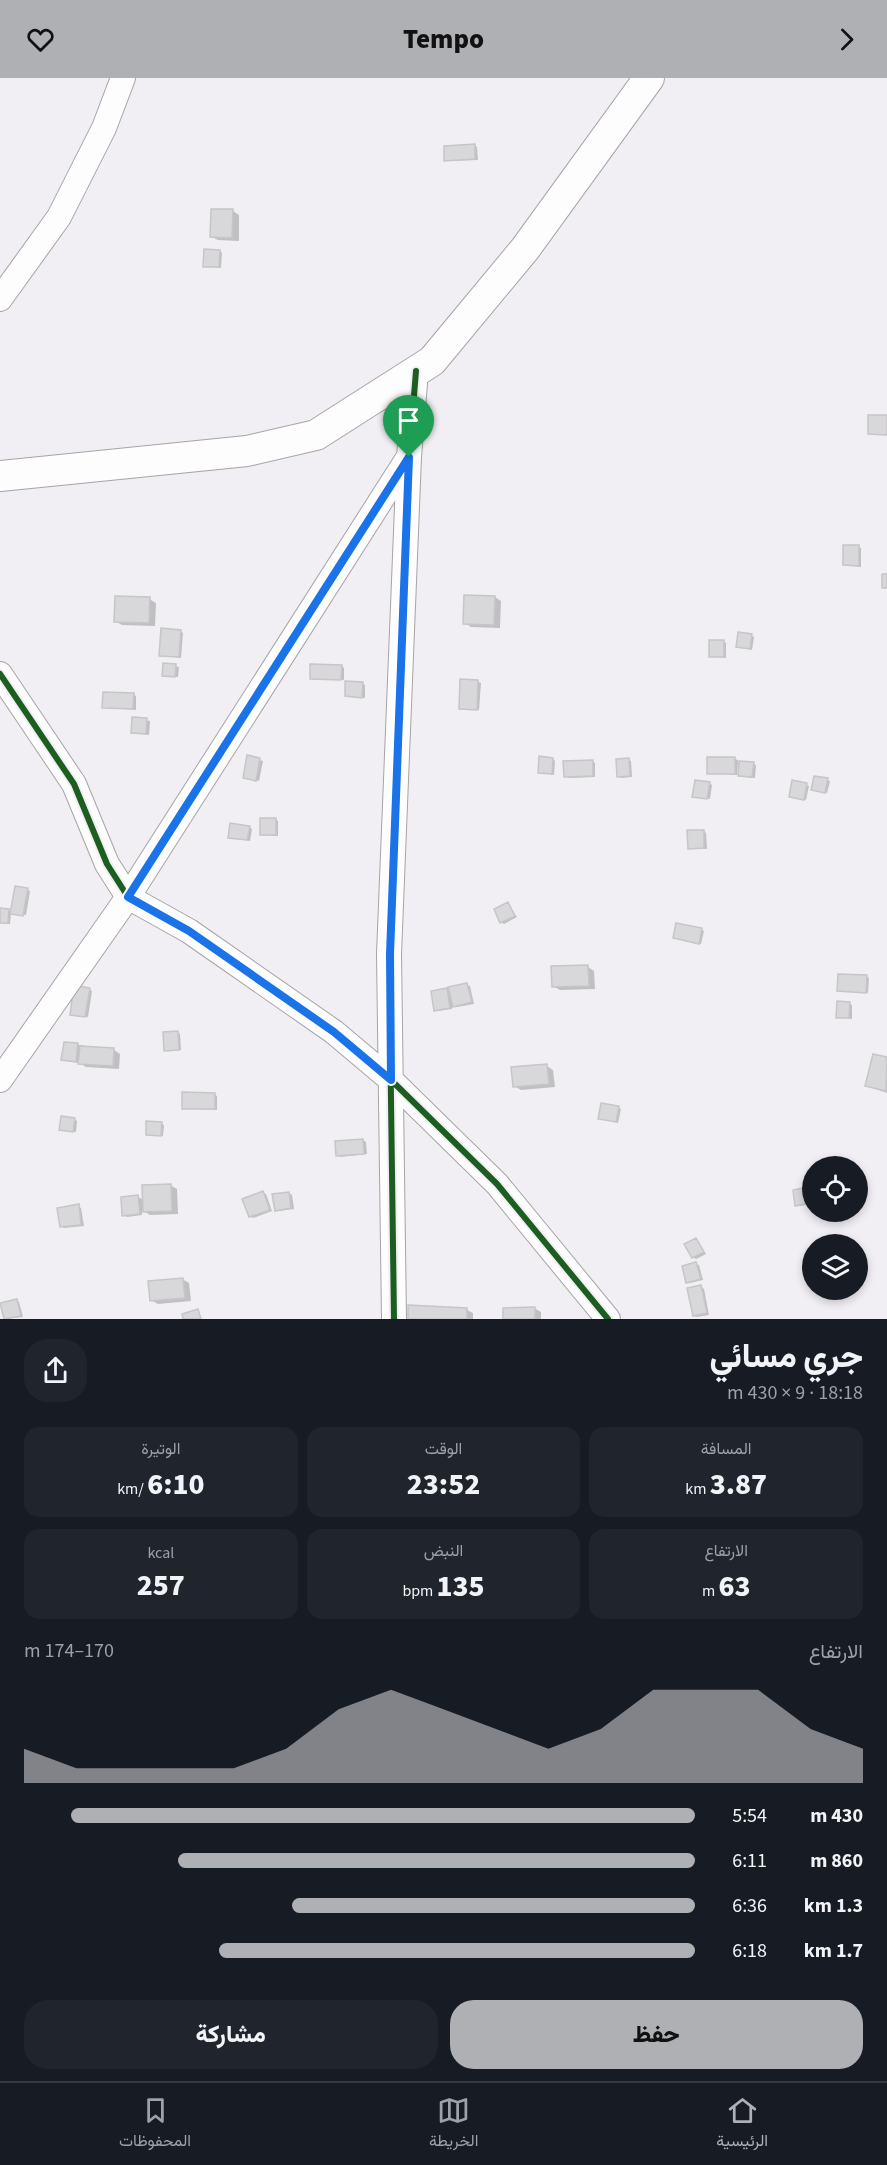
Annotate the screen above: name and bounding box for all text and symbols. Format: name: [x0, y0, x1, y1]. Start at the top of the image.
text: Tempo: [403, 20, 484, 59]
icon: heart: [24, 23, 57, 56]
icon: forward: [830, 23, 863, 56]
pin: [383, 395, 434, 457]
icon: arrive: [392, 404, 425, 437]
map controls: [802, 1156, 868, 1300]
button: locate: [802, 1156, 868, 1222]
button: layers: [802, 1234, 868, 1300]
text: جري مسائي: [709, 1333, 863, 1380]
button: share: [24, 1339, 87, 1402]
text: 18:18 · 9 × 430 m: [727, 1379, 863, 1407]
text: الوتيرة: [141, 1438, 180, 1460]
text: الوقت: [425, 1438, 462, 1460]
text: المسافة: [701, 1438, 752, 1460]
text: 6:10: [147, 1463, 205, 1506]
text: 23:52: [407, 1463, 480, 1506]
text: 3.87: [710, 1463, 767, 1506]
text: /km: [117, 1478, 147, 1500]
text: km: [685, 1478, 710, 1500]
text: النبض: [424, 1540, 463, 1562]
text: الارتفاع: [704, 1540, 748, 1562]
text: kcal: [147, 1542, 174, 1564]
text: 257: [137, 1564, 185, 1607]
text: 135: [437, 1565, 485, 1608]
text: 63: [718, 1565, 750, 1608]
text: bpm: [402, 1580, 437, 1602]
text: m: [702, 1580, 718, 1602]
text: 170–174 m: [24, 1637, 114, 1665]
text: الارتفاع: [809, 1638, 863, 1666]
text: 5:54: [732, 1802, 767, 1830]
text: 430 m: [810, 1802, 863, 1830]
text: 6:11: [732, 1847, 767, 1875]
text: 860 m: [810, 1847, 863, 1875]
text: 6:36: [732, 1892, 767, 1920]
text: 1.3 km: [804, 1892, 863, 1920]
text: 6:18: [732, 1937, 767, 1965]
text: 1.7 km: [804, 1937, 863, 1965]
button: مشاركة: [24, 2000, 438, 2069]
button: حفظ: [450, 2000, 863, 2069]
tab: المحفوظات: [119, 2094, 191, 2155]
tab: الخريطة: [429, 2094, 478, 2155]
tab: الرئيسية: [716, 2094, 768, 2155]

